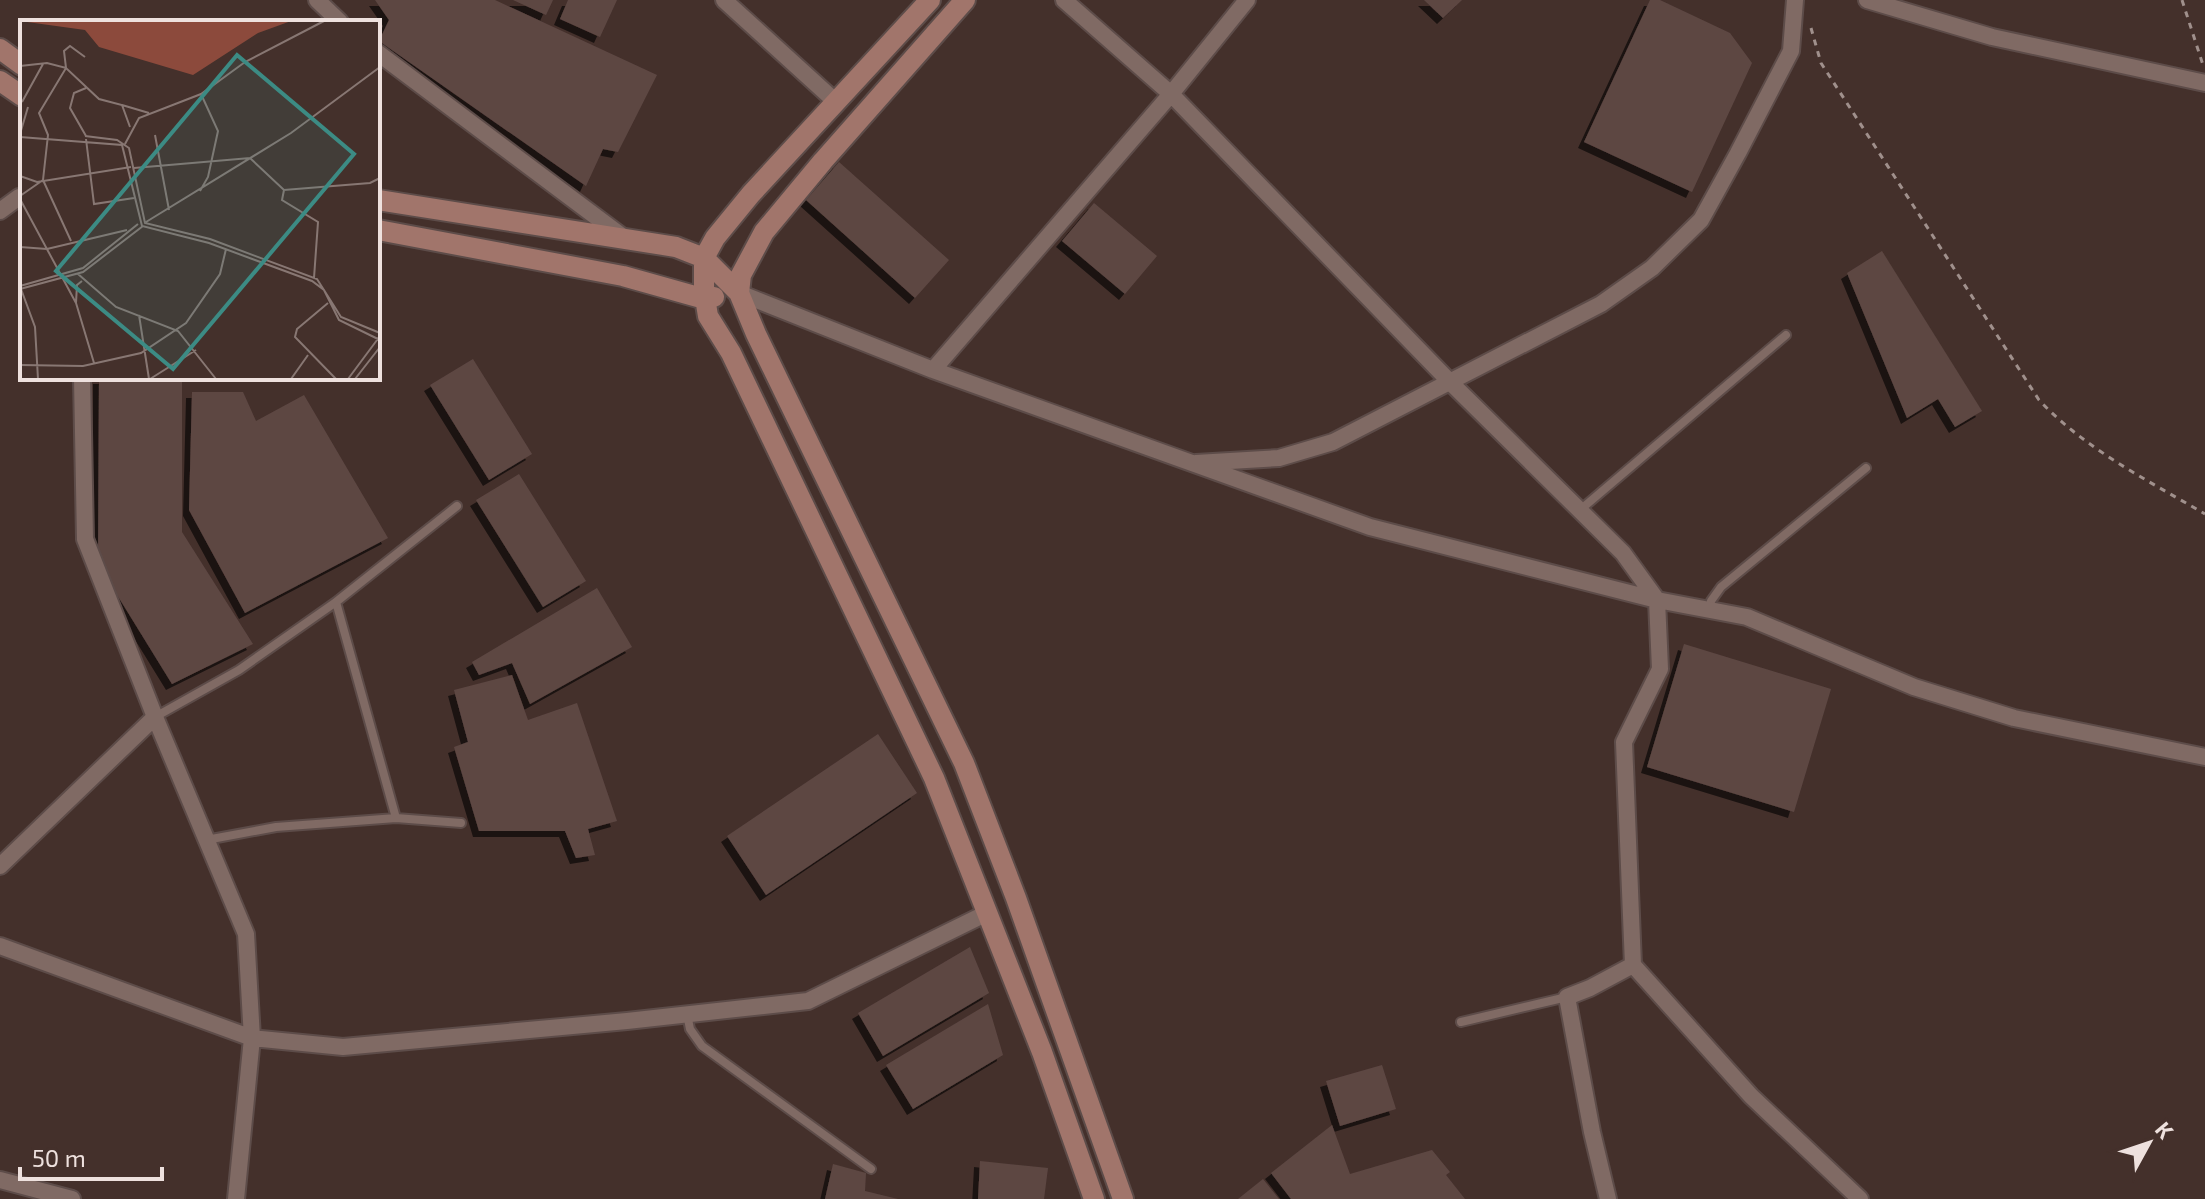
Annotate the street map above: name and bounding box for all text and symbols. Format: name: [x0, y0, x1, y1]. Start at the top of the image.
inset map: [20, 20, 380, 380]
north arrow: [2109, 1103, 2189, 1183]
text: K: [2151, 1116, 2180, 1143]
scale bar: [20, 1131, 162, 1181]
text: 50 m: [32, 1143, 86, 1172]

